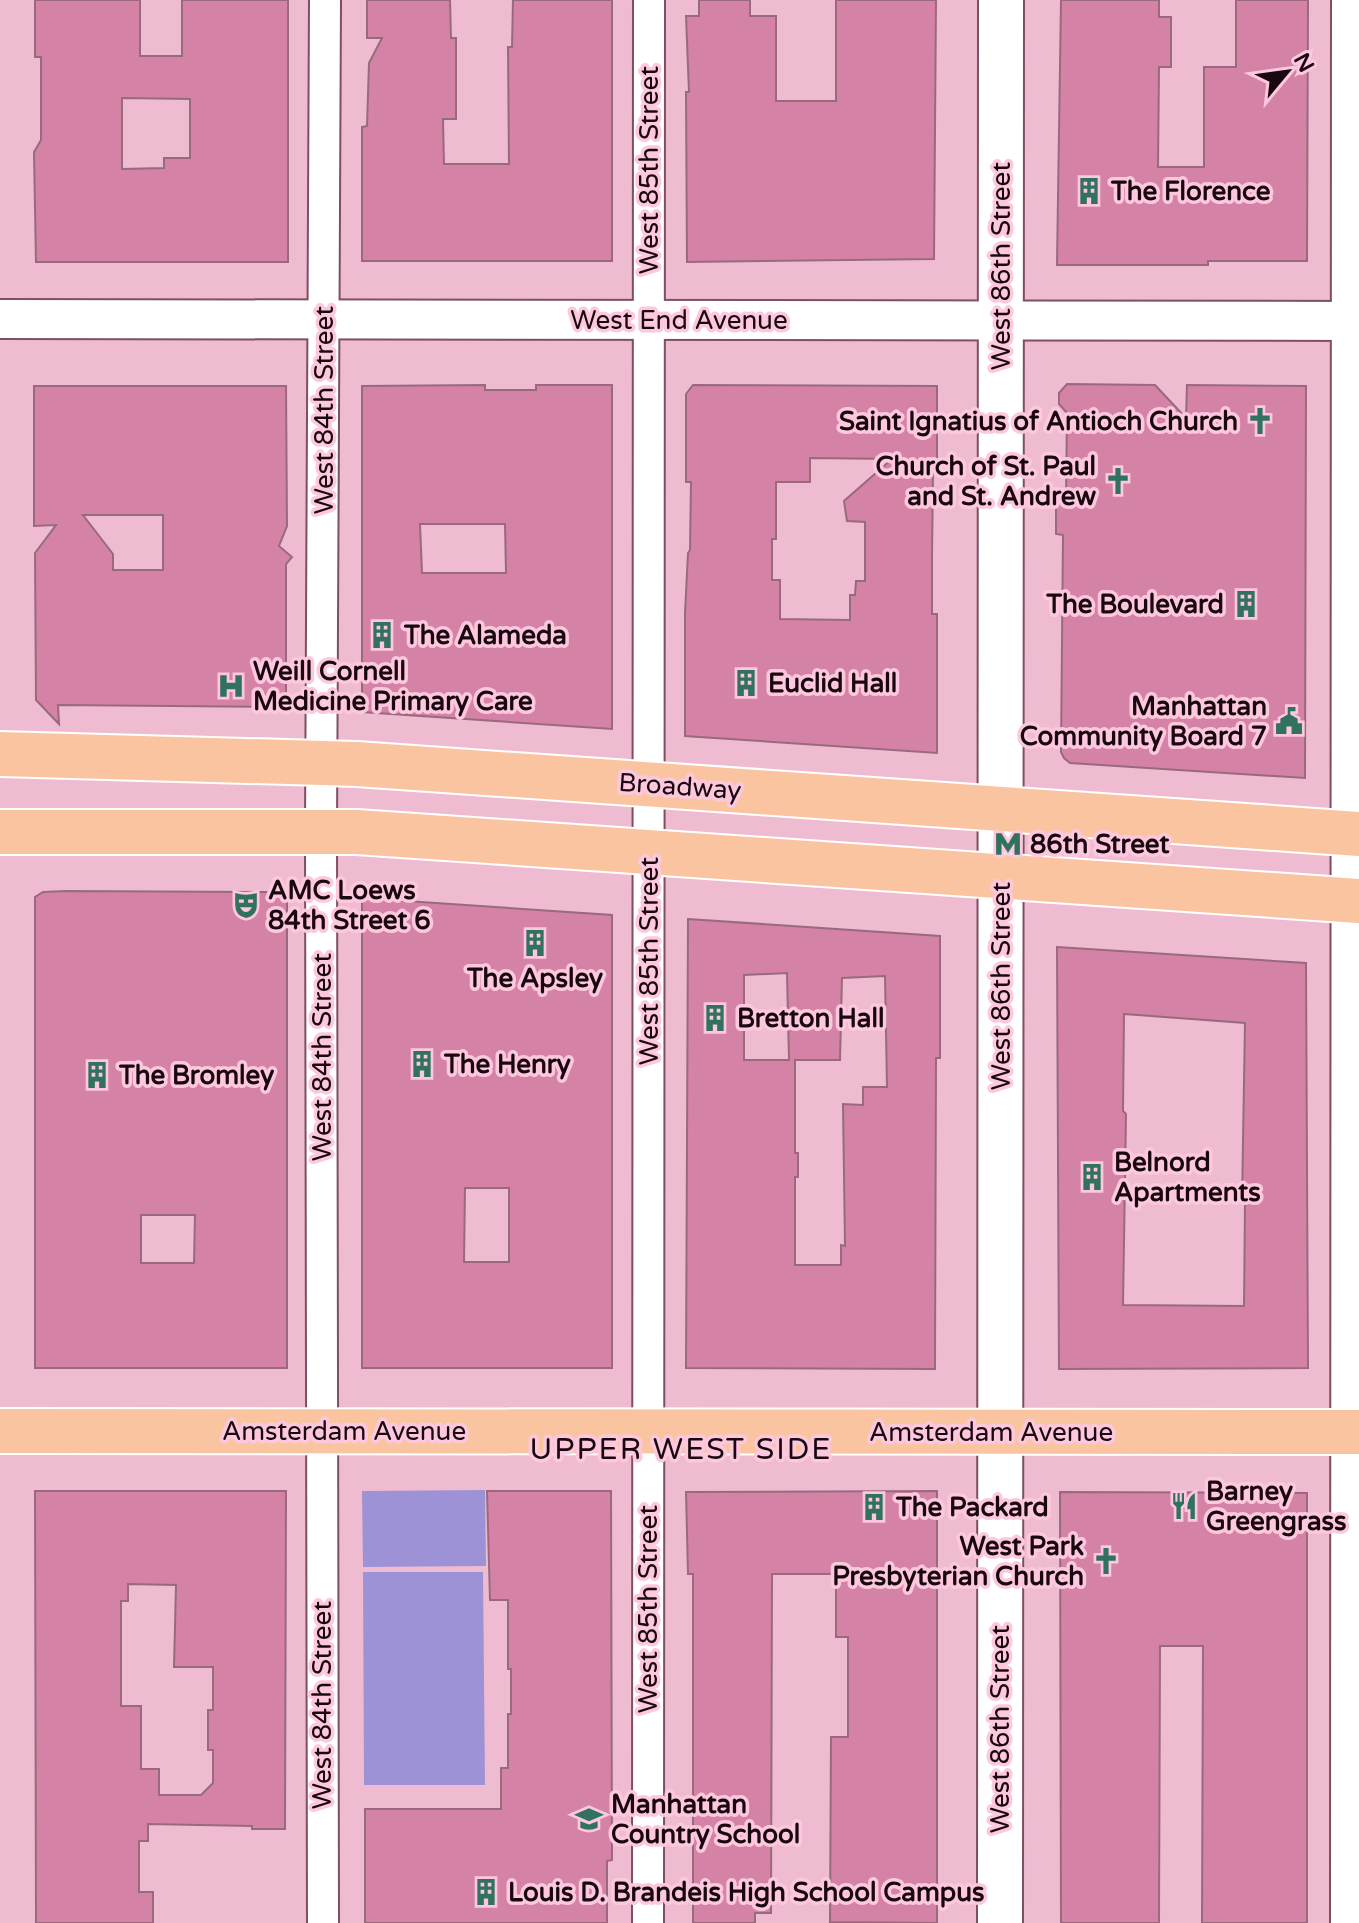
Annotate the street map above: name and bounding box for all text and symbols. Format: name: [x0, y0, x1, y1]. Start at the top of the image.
north arrow: [1247, 32, 1327, 112]
text: N: [1288, 49, 1319, 77]
street label: West 85th Street: [634, 66, 665, 274]
street label: West 86th Street: [986, 162, 1017, 370]
building icon: The Florence: [1074, 176, 1104, 206]
place label: The Florence: [1110, 176, 1271, 207]
street label: West End Avenue: [570, 305, 788, 336]
street label: West 84th Street: [309, 306, 340, 514]
place label: Saint Ignatius of Antioch Church: [839, 406, 1238, 437]
church icon: Saint Ignatius of Antioch Church: [1245, 406, 1275, 436]
place label: Church of St. Paul and St. Andrew: [875, 451, 1096, 512]
church icon: Church of St. Paul and St. Andrew: [1103, 466, 1133, 496]
place label: The Boulevard: [1045, 589, 1224, 620]
building icon: The Boulevard: [1231, 589, 1261, 619]
building icon: The Alameda: [367, 620, 397, 650]
place label: The Alameda: [403, 620, 567, 651]
place label: Weill Cornell Medicine Primary Care: [253, 656, 533, 717]
building icon: Euclid Hall: [731, 668, 761, 698]
place label: Euclid Hall: [768, 668, 897, 699]
hospital icon: Weill Cornell Medicine Primary Care: [216, 671, 246, 701]
place label: Manhattan Community Board 7: [1020, 691, 1267, 752]
public building icon: Manhattan Community Board 7: [1274, 706, 1304, 736]
street label: Broadway: [618, 767, 742, 806]
metro station icon: 86th Street: [993, 829, 1023, 859]
place label: 86th Street: [1030, 829, 1170, 860]
street label: West 85th Street: [634, 857, 665, 1065]
place label: AMC Loews 84th Street 6: [268, 875, 431, 936]
street label: West 86th Street: [986, 882, 1017, 1090]
theatre icon: AMC Loews 84th Street 6: [231, 890, 261, 920]
building icon: The Apsley: [520, 928, 550, 958]
street label: West 84th Street: [307, 953, 338, 1161]
place label: The Apsley: [466, 963, 603, 994]
building icon: Bretton Hall: [700, 1003, 730, 1033]
place label: Bretton Hall: [737, 1003, 884, 1034]
building icon: The Henry: [407, 1049, 437, 1079]
place label: The Henry: [443, 1049, 571, 1080]
building icon: The Bromley: [82, 1060, 112, 1090]
place label: The Bromley: [118, 1060, 274, 1091]
place label: Belnord Apartments: [1114, 1147, 1261, 1208]
building icon: Belnord Apartments: [1077, 1162, 1107, 1192]
street label: Amsterdam Avenue: [222, 1416, 466, 1447]
street label: Amsterdam Avenue: [869, 1417, 1113, 1448]
district label: UPPER WEST SIDE: [530, 1431, 832, 1468]
place label: Barney Greengrass: [1206, 1476, 1346, 1537]
restaurant icon: Barney Greengrass: [1169, 1491, 1199, 1521]
building icon: The Packard: [859, 1492, 889, 1522]
place label: The Packard: [895, 1492, 1049, 1523]
street label: West 85th Street: [633, 1505, 664, 1713]
place label: West Park Presbyterian Church: [832, 1531, 1084, 1592]
church icon: West Park Presbyterian Church: [1091, 1546, 1121, 1576]
street label: West 84th Street: [307, 1601, 338, 1809]
street label: West 86th Street: [985, 1625, 1016, 1833]
place label: Manhattan Country School: [611, 1789, 800, 1850]
school or university icon: Manhattan Country School: [574, 1804, 604, 1834]
building icon: Louis D. Brandeis High School Campus: [471, 1877, 501, 1907]
place label: Louis D. Brandeis High School Campus: [508, 1877, 984, 1908]

